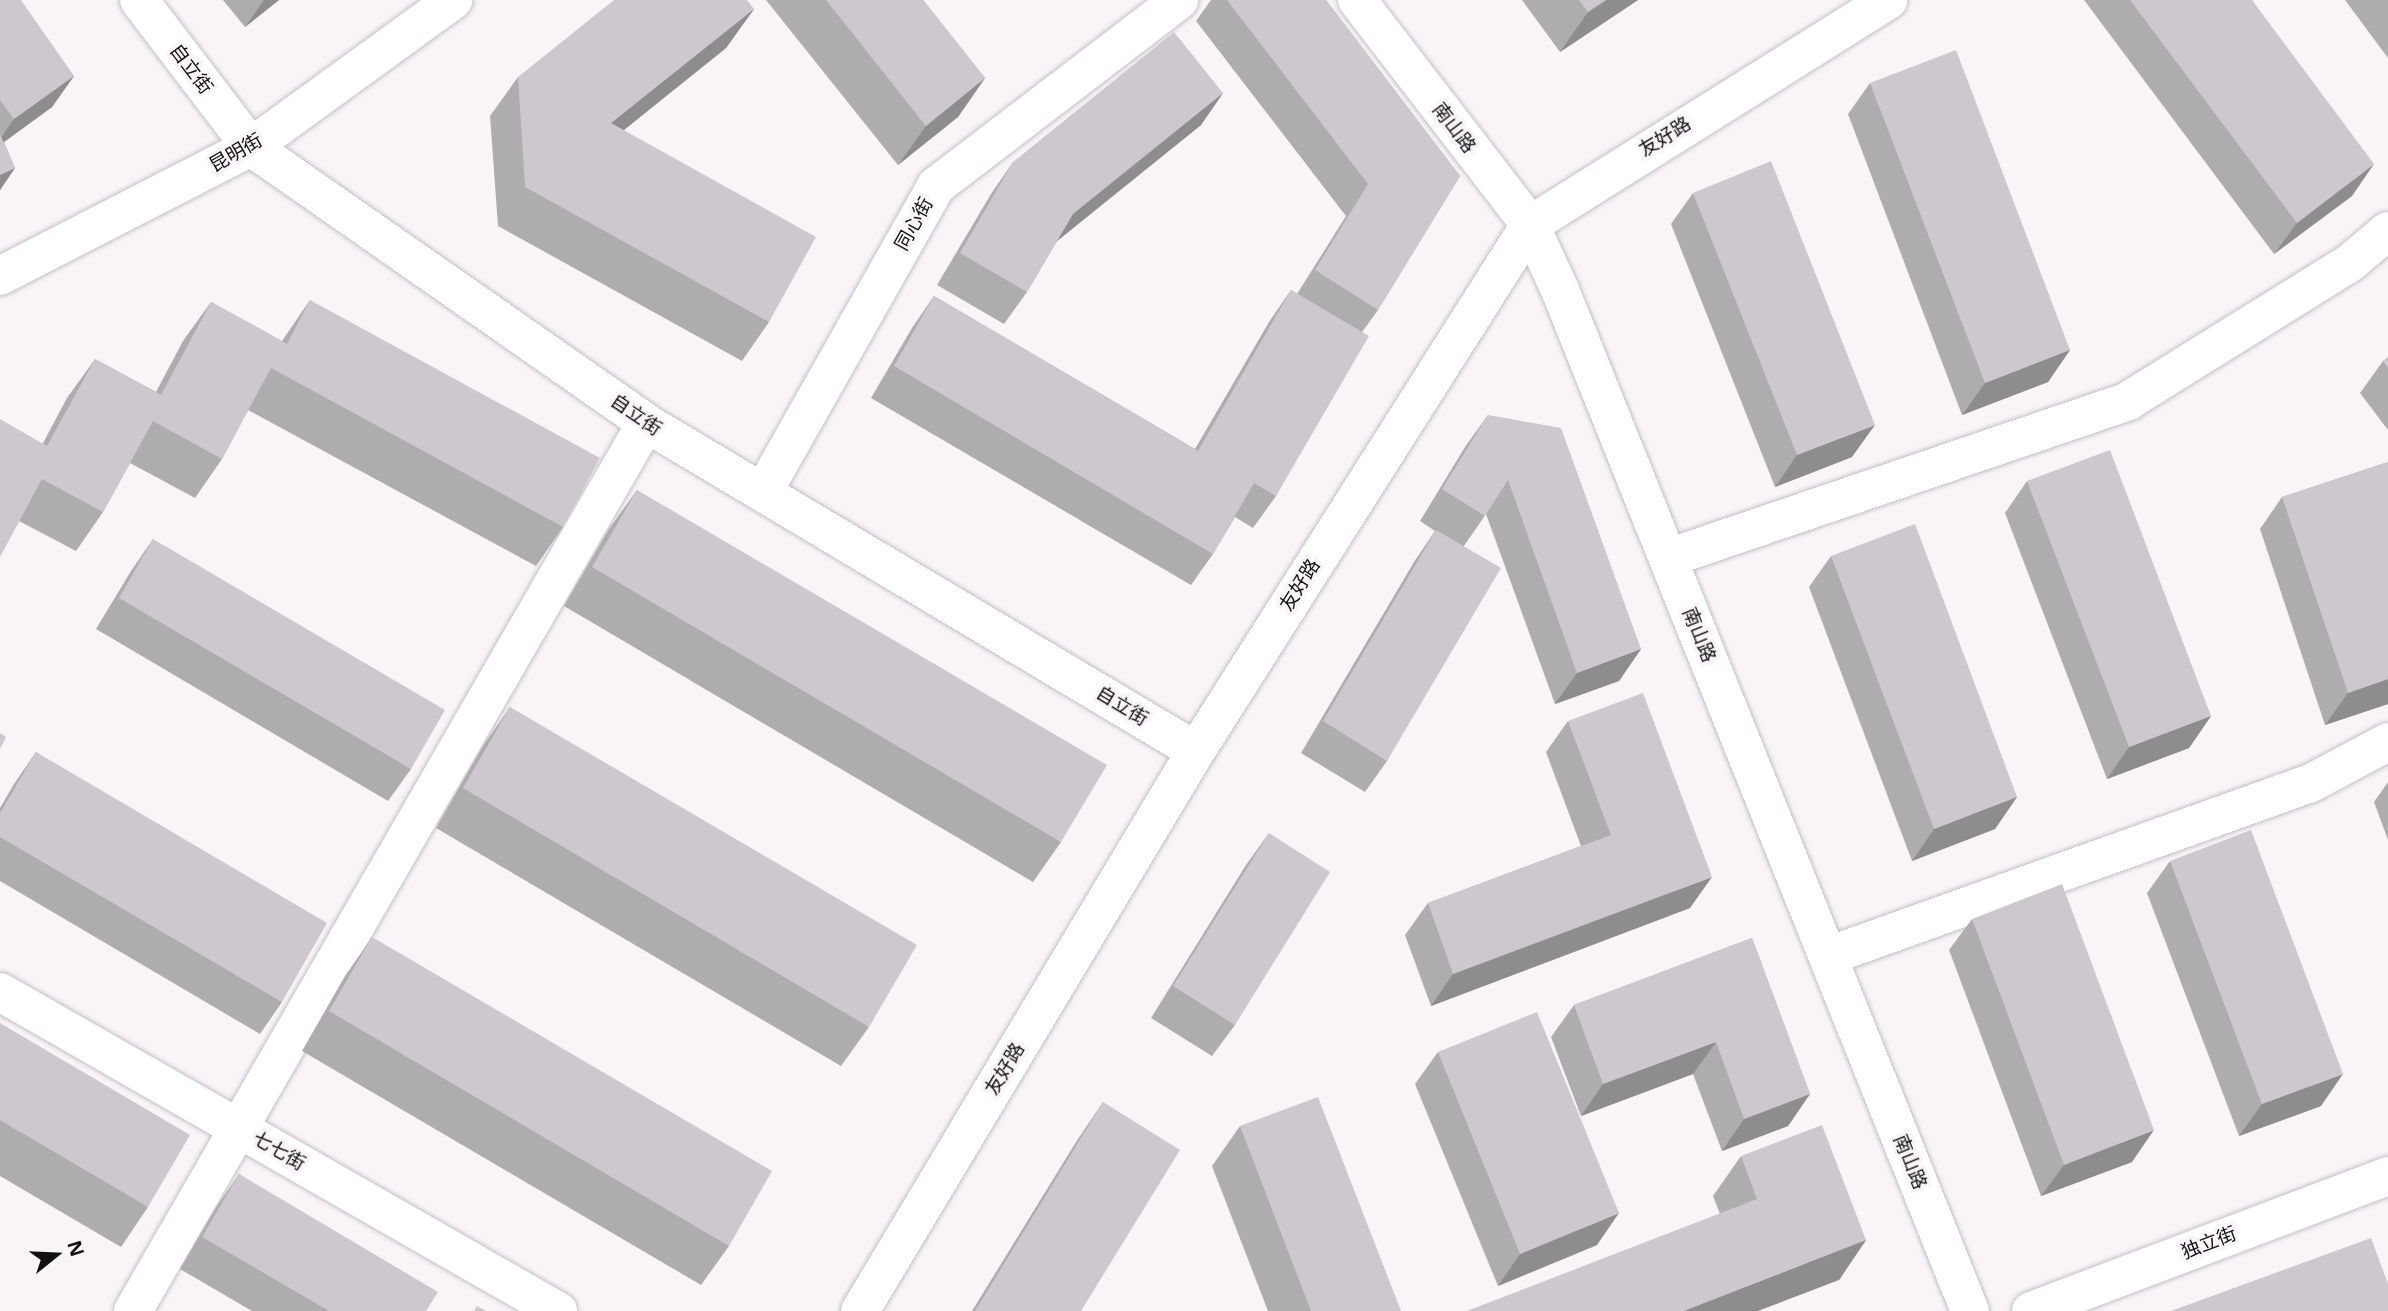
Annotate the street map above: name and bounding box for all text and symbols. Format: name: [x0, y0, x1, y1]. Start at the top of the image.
street label: 自立街: [165, 39, 217, 99]
street label: 南山路: [1428, 98, 1480, 158]
street label: 友好路: [1635, 112, 1695, 162]
street label: 昆明街: [206, 129, 266, 177]
street label: 同心街: [890, 194, 938, 254]
street label: 自立街: [606, 390, 666, 440]
street label: 友好路: [1275, 555, 1325, 615]
street label: 南山路: [1678, 604, 1720, 666]
street label: 自立街: [1092, 682, 1152, 730]
street label: 友好路: [981, 1039, 1029, 1099]
street label: 七七街: [249, 1127, 309, 1175]
street label: 南山路: [1889, 1131, 1931, 1193]
north arrow: [21, 1220, 91, 1290]
street label: 独立街: [2178, 1222, 2240, 1264]
text: N: [61, 1237, 91, 1260]

